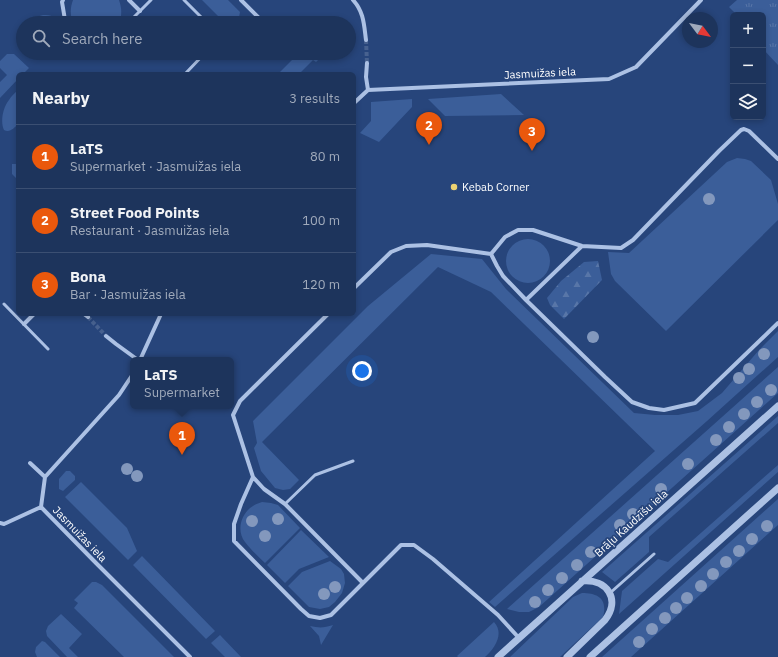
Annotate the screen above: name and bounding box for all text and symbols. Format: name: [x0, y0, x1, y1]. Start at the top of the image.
north arrow: [682, 12, 718, 48]
map controls: [730, 12, 766, 120]
button: +: [730, 12, 766, 48]
search box: [16, 16, 356, 60]
icon: search: [30, 27, 52, 49]
text: Search here: [62, 29, 142, 48]
button: −: [730, 48, 766, 84]
street label: Jasmuižas iela: [504, 64, 576, 82]
button: layers: [730, 84, 766, 120]
text: Nearby: [32, 87, 90, 109]
text: 3 results: [289, 90, 340, 107]
pin: 2: [416, 112, 442, 145]
pin: 3: [519, 118, 545, 151]
text: LaTS: [70, 139, 103, 158]
text: 1: [41, 148, 49, 165]
text: 80 m: [310, 148, 340, 165]
text: Supermarket · Jasmuižas iela: [70, 158, 241, 175]
place label: Kebab Corner: [462, 180, 529, 194]
marker: Kebab Corner: [449, 182, 459, 192]
text: Street Food Points: [70, 203, 200, 222]
text: 2: [41, 212, 49, 229]
text: 100 m: [302, 212, 340, 229]
text: Restaurant · Jasmuižas iela: [70, 222, 230, 239]
text: Bona: [70, 267, 106, 286]
text: 3: [41, 276, 49, 293]
text: 120 m: [302, 276, 340, 293]
text: Bar · Jasmuižas iela: [70, 286, 186, 303]
popup: [130, 357, 234, 409]
your location: [352, 361, 372, 381]
text: LaTS: [144, 365, 178, 384]
text: Supermarket: [144, 384, 220, 401]
pin: 1: [169, 422, 195, 455]
street label: Brāļu Kaudzīšu iela: [591, 486, 671, 560]
street label: Jasmuižas iela: [50, 503, 110, 565]

